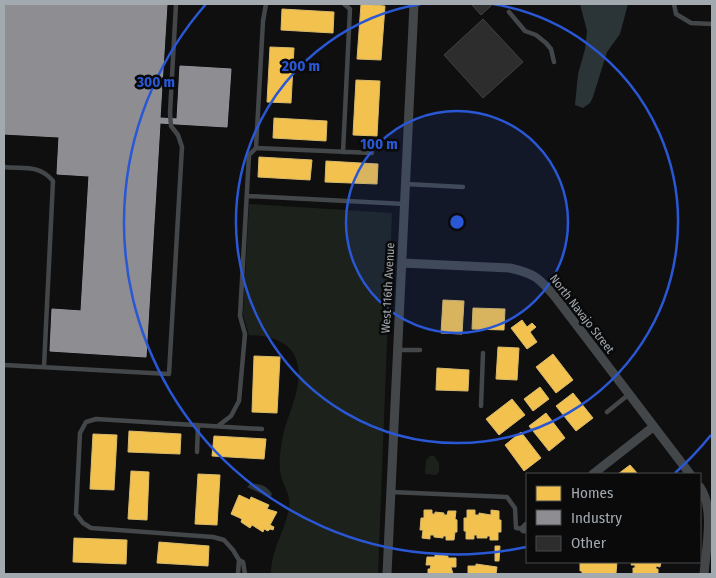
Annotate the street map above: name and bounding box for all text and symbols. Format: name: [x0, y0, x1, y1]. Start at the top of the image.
text: 200 m: [281, 57, 320, 75]
text: 300 m: [136, 73, 175, 91]
text: 100 m: [360, 135, 398, 153]
centre of rings: [448, 213, 466, 231]
street label: West 116th Avenue: [379, 242, 397, 334]
street label: North Navajo Street: [547, 272, 617, 356]
legend: [526, 473, 701, 563]
text: Homes: [571, 484, 613, 502]
text: Industry: [571, 509, 622, 527]
text: Other: [571, 534, 607, 552]

